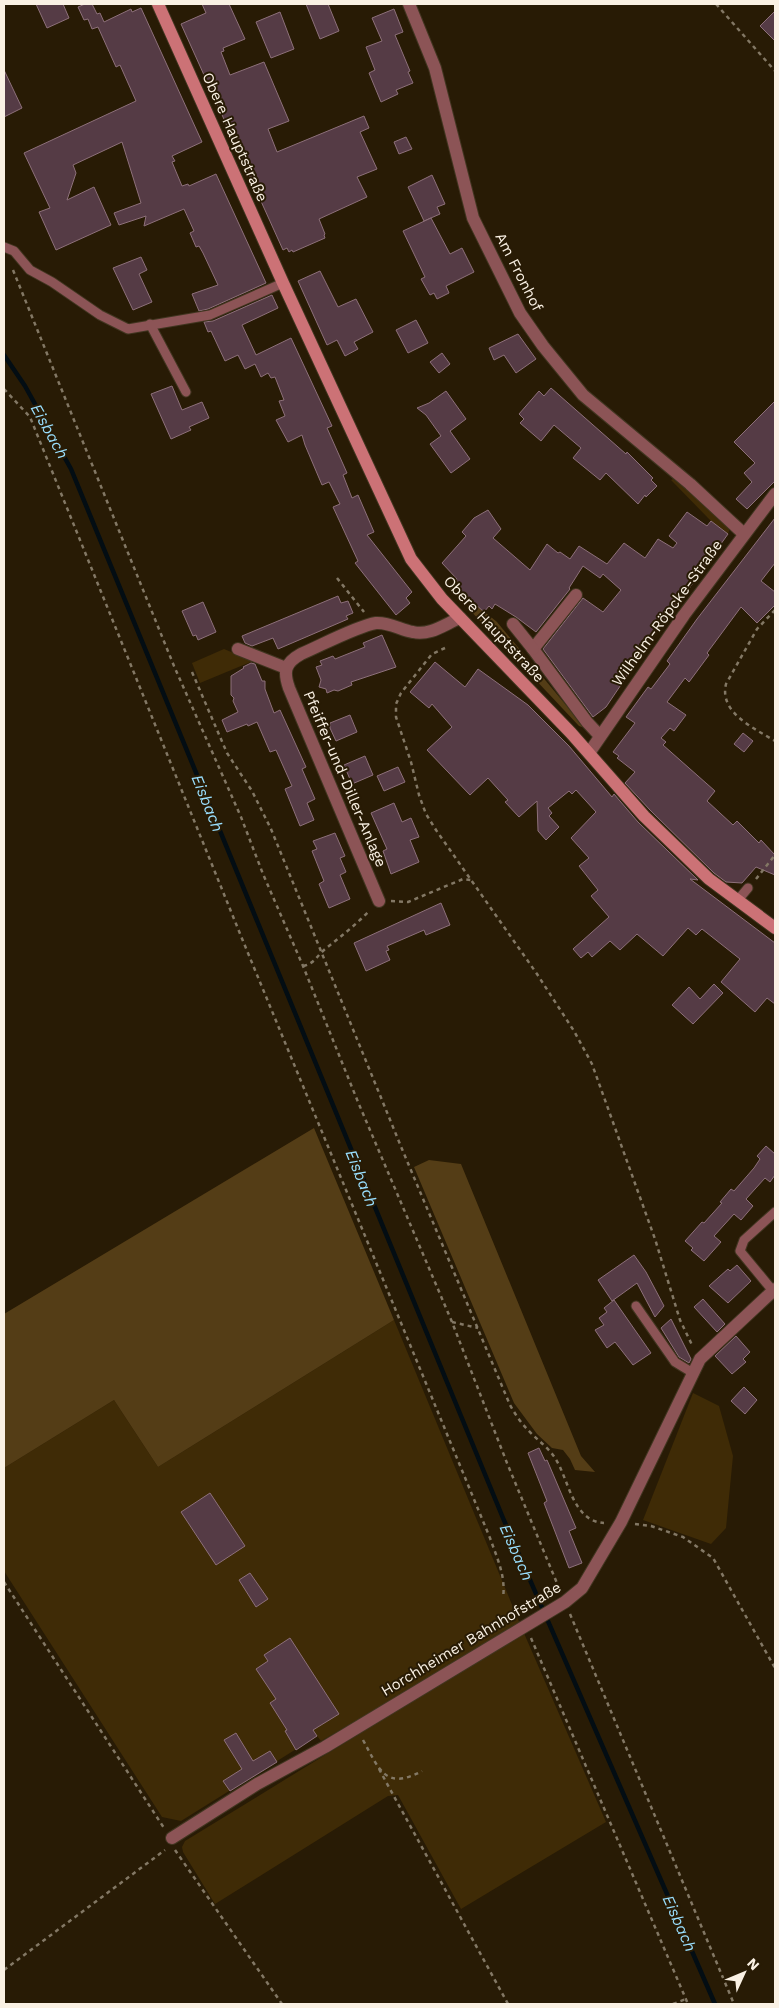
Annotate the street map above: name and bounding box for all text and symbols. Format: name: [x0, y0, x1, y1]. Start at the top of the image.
street label: Obere Hauptstraße: [198, 70, 272, 204]
street label: Am Fronhof: [491, 230, 547, 315]
water label: Eisbach: [27, 400, 72, 462]
street label: Wilhelm-Röpcke-Straße: [608, 536, 726, 690]
street label: Obere Hauptstraße: [440, 572, 548, 686]
street label: Pfeiffer-und-Diller-Anlage: [300, 688, 390, 870]
water label: Eisbach: [187, 772, 228, 835]
water label: Eisbach: [341, 1147, 382, 1210]
water label: Eisbach: [496, 1521, 537, 1584]
street label: Horchheimer Bahnhofstraße: [378, 1578, 564, 1700]
water label: Eisbach: [659, 1892, 700, 1955]
north arrow: [719, 1948, 769, 1998]
text: N: [744, 1955, 763, 1973]

